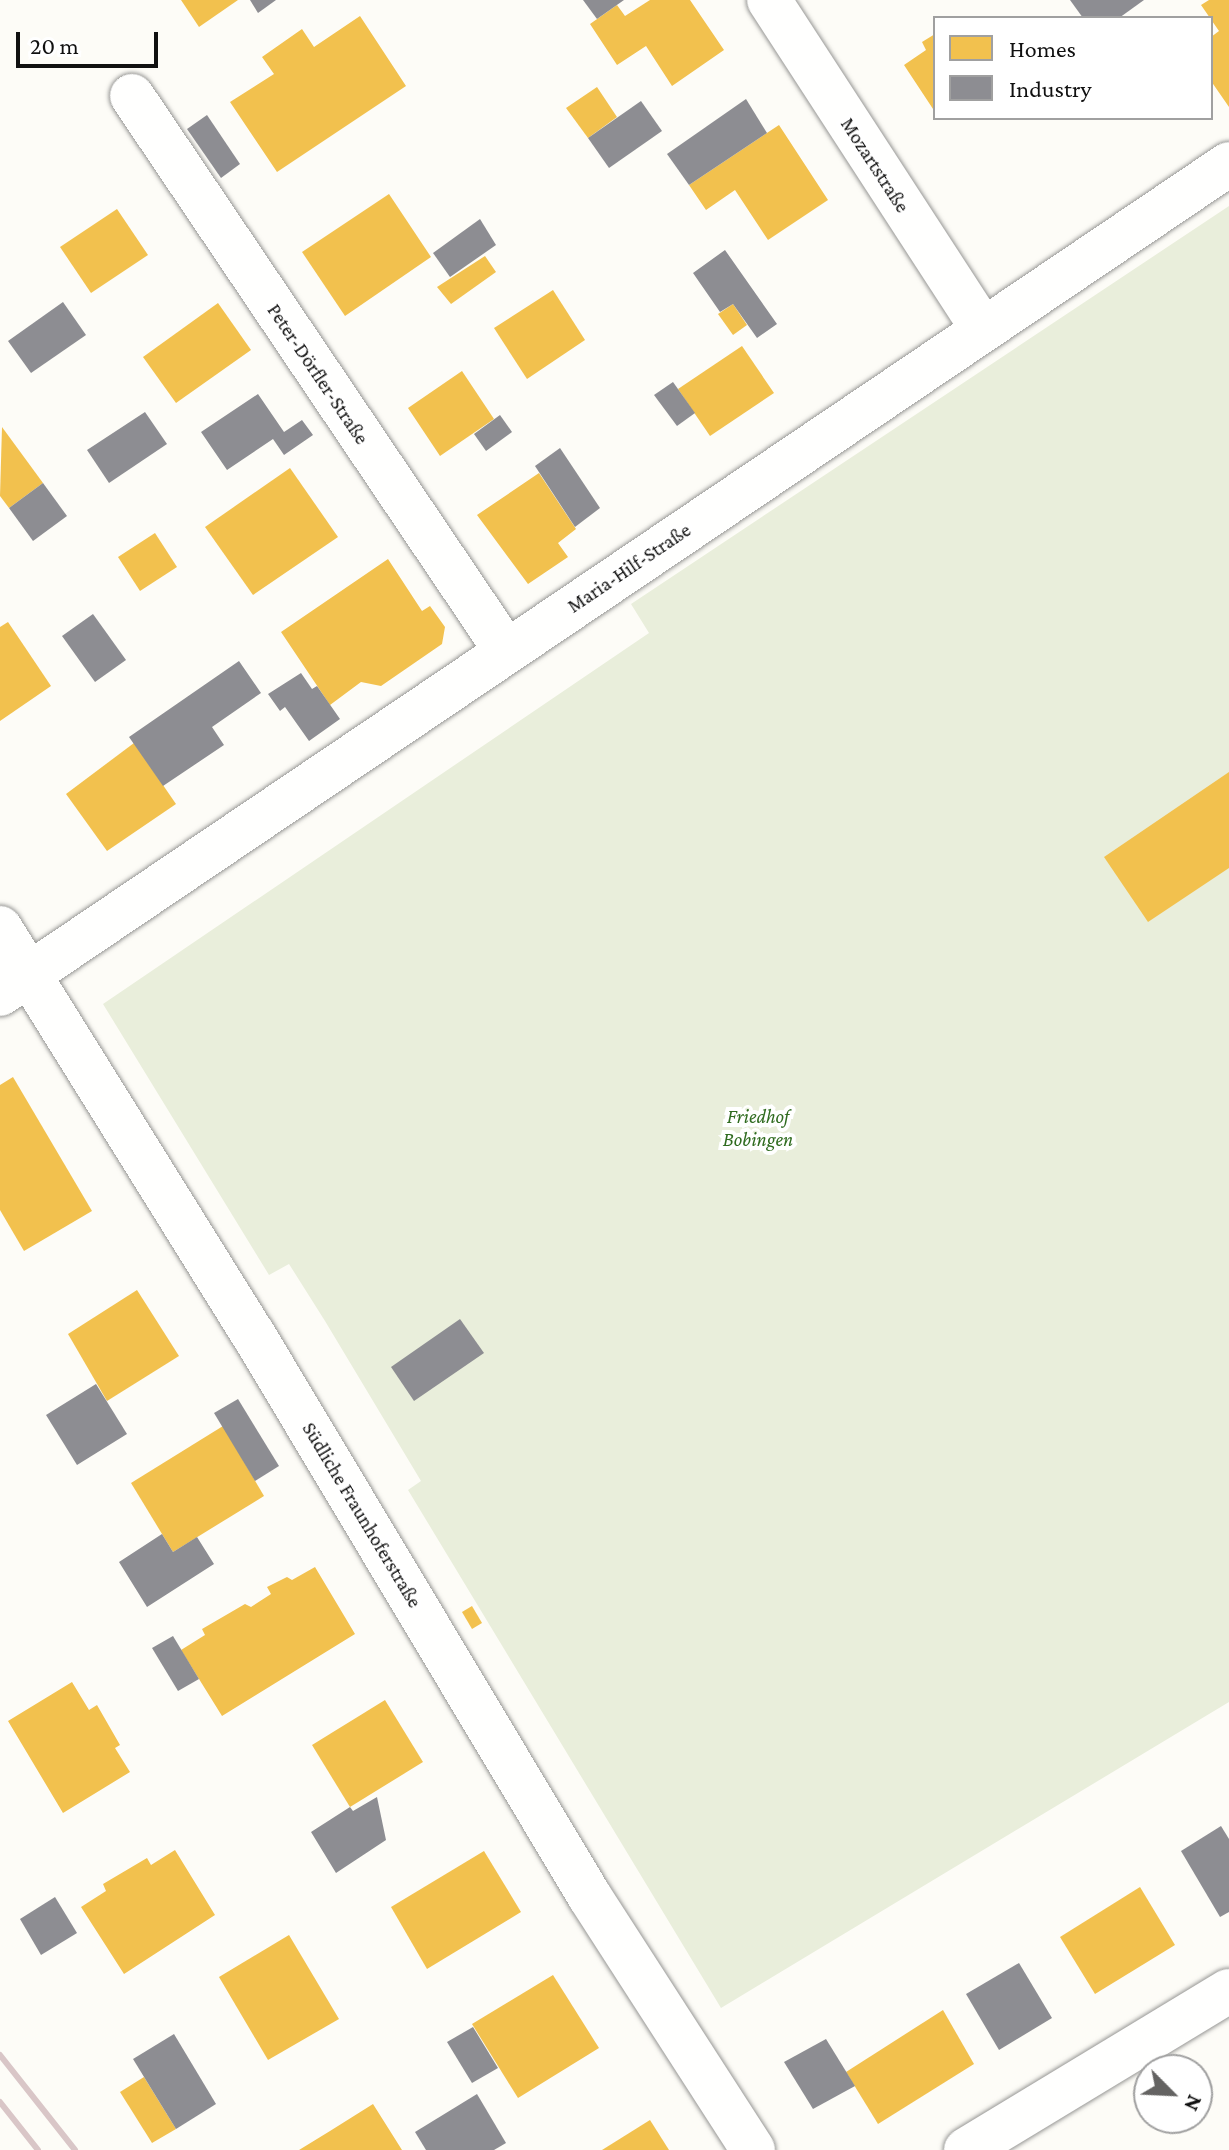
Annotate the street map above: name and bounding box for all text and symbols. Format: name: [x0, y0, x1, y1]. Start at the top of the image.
scale bar: [20, 16, 162, 66]
legend: [933, 16, 1213, 120]
text: 20 m: [30, 32, 79, 59]
text: Homes: [1009, 35, 1076, 62]
text: Industry: [1009, 75, 1092, 102]
street label: Mozartstraße: [835, 113, 915, 217]
street label: Peter-Dörfler-Straße: [262, 299, 374, 449]
street label: Maria-Hilf-Straße: [563, 518, 695, 618]
park label: Friedhof Bobingen: [723, 1105, 793, 1152]
street label: Südliche Fraunhoferstraße: [297, 1418, 427, 1612]
north arrow: [1133, 2054, 1213, 2134]
text: N: [1179, 2091, 1208, 2115]

